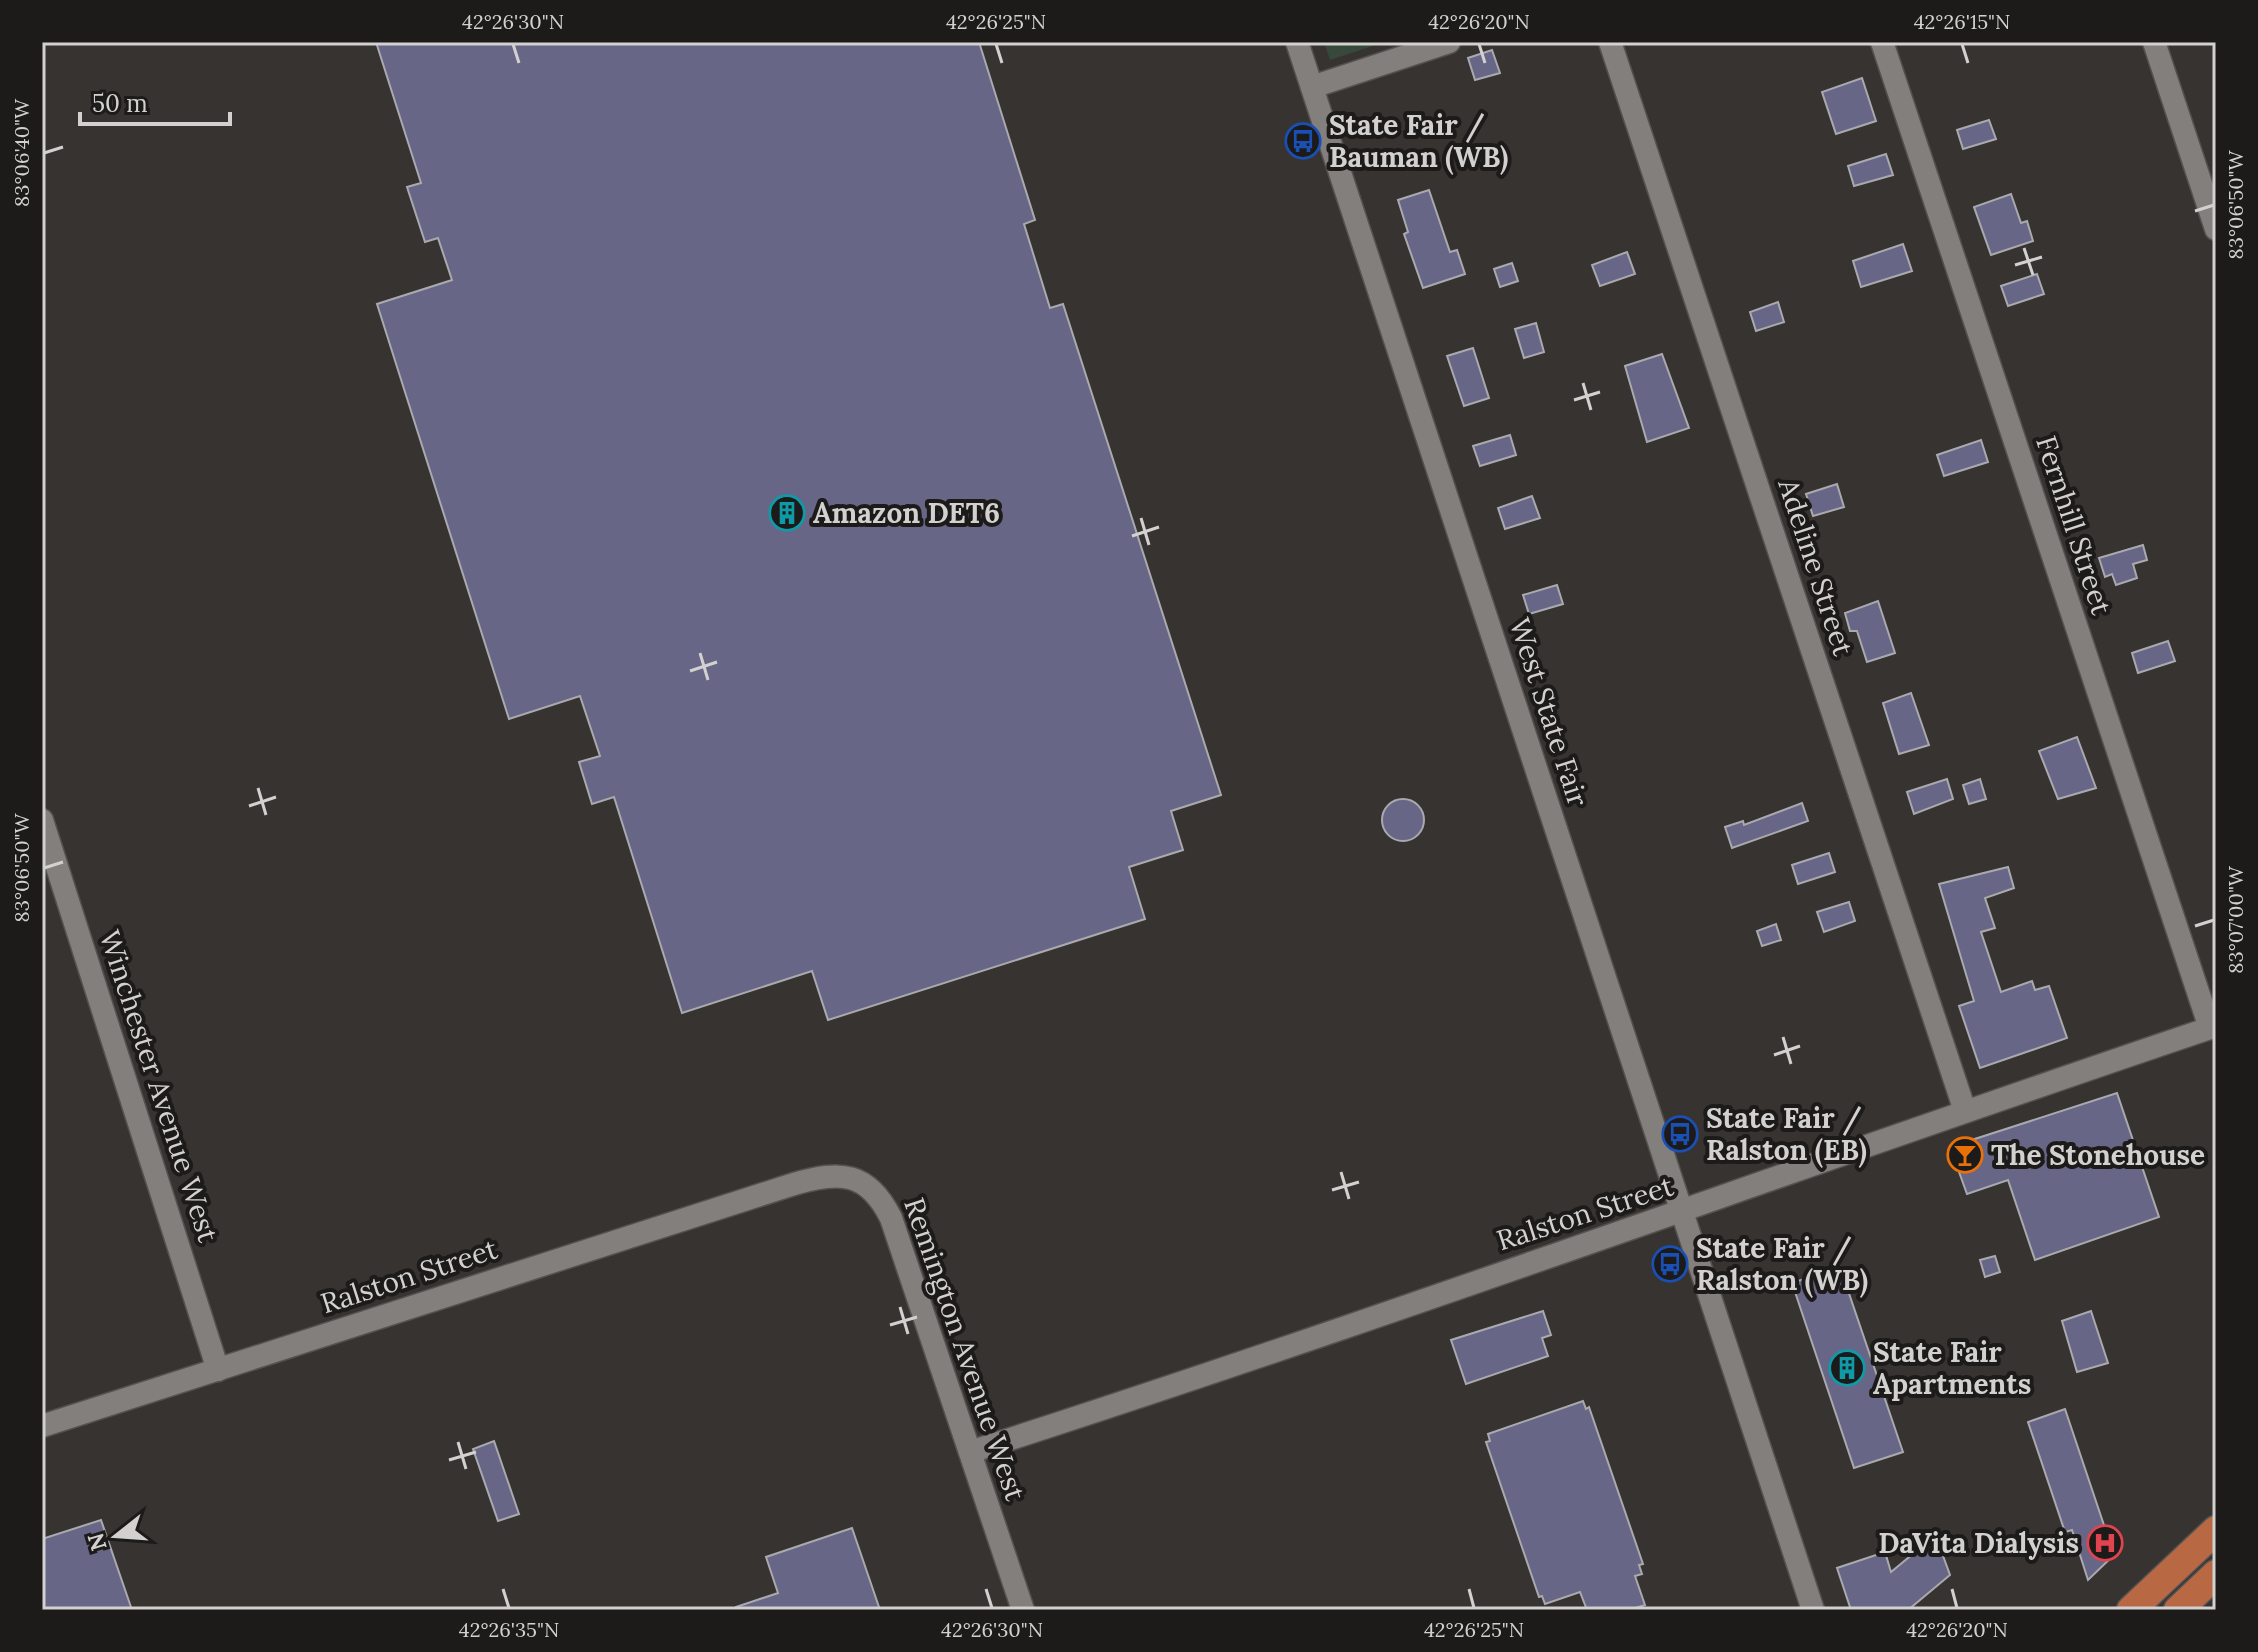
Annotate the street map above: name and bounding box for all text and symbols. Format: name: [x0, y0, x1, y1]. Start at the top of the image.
text: 42°26'30"N: [462, 9, 564, 34]
text: 42°26'25"N: [946, 9, 1046, 34]
text: 42°26'20"N: [1428, 9, 1530, 34]
text: 42°26'15"N: [1914, 9, 2010, 34]
scale bar: [80, 76, 230, 126]
text: 50 m: [92, 88, 148, 119]
text: 83°06'40"W: [9, 98, 34, 207]
place label: State Fair / Bauman (WB): [1329, 107, 1508, 175]
bus stop icon: State Fair / Bauman (WB): [1284, 122, 1322, 160]
text: 83°06'50"W: [2223, 150, 2248, 259]
street label: Fernhill Street: [2028, 431, 2120, 619]
street label: Adeline Street: [1770, 473, 1862, 660]
building icon: Amazon DET6: [768, 494, 806, 532]
place label: Amazon DET6: [813, 495, 1000, 531]
street label: West State Fair: [1502, 613, 1596, 811]
text: 83°06'50"W: [9, 813, 34, 922]
text: 83°07'00"W: [2223, 865, 2248, 974]
street label: Winchester Avenue West: [92, 926, 226, 1247]
place label: State Fair / Ralston (EB): [1706, 1100, 1867, 1168]
bus stop icon: State Fair / Ralston (EB): [1661, 1115, 1699, 1153]
bar icon: The Stonehouse: [1946, 1136, 1984, 1174]
place label: The Stonehouse: [1991, 1137, 2205, 1173]
street label: Ralston Street: [1492, 1167, 1678, 1258]
street label: Remington Avenue West: [896, 1193, 1034, 1505]
street label: Ralston Street: [316, 1230, 502, 1321]
place label: State Fair / Ralston (WB): [1696, 1230, 1868, 1298]
bus stop icon: State Fair / Ralston (WB): [1651, 1245, 1689, 1283]
place label: State Fair Apartments: [1873, 1334, 2031, 1402]
building icon: State Fair Apartments: [1828, 1349, 1866, 1387]
north arrow: [76, 1496, 156, 1576]
hospital icon: DaVita Dialysis: [2086, 1524, 2124, 1562]
place label: DaVita Dialysis: [1878, 1525, 2079, 1561]
text: N: [81, 1530, 113, 1554]
text: 42°26'35"N: [459, 1617, 559, 1642]
text: 42°26'30"N: [941, 1617, 1043, 1642]
text: 42°26'25"N: [1424, 1617, 1524, 1642]
text: 42°26'20"N: [1906, 1617, 2008, 1642]

